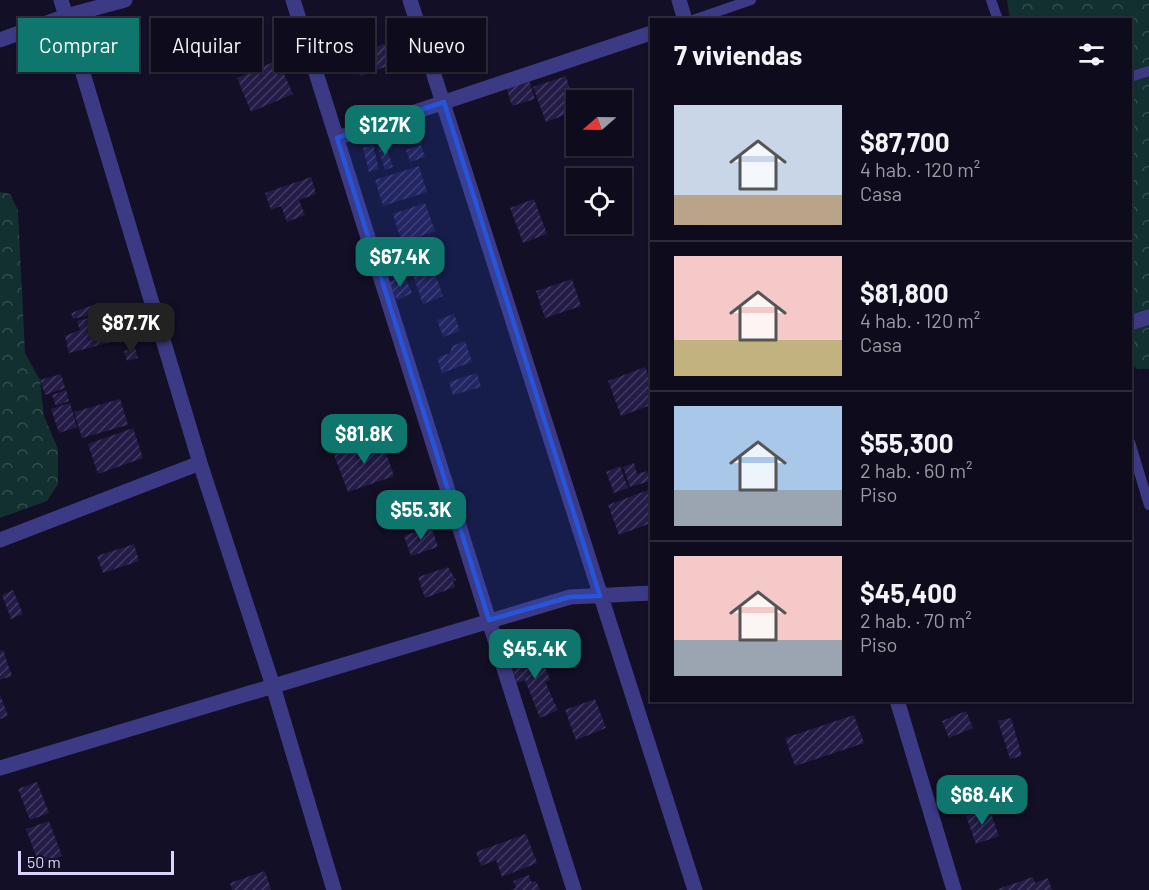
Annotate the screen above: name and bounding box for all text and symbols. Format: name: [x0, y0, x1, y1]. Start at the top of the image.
chip: Comprar: [18, 18, 139, 72]
chip: Alquilar: [151, 18, 262, 72]
chip: Filtros: [274, 18, 375, 72]
chip: Nuevo: [387, 18, 486, 72]
icon: filters: [1075, 38, 1108, 71]
text: 7 viviendas: [674, 39, 802, 70]
north arrow: [566, 90, 632, 156]
map controls: [566, 90, 632, 234]
pin: $127K: [343, 105, 427, 156]
text: $127K: [359, 112, 411, 136]
text: $87,700: [860, 126, 950, 157]
icon: home: [722, 129, 794, 201]
text: 4 hab. · 120 m²: [860, 157, 980, 181]
button: locate: [566, 168, 632, 234]
text: Casa: [860, 181, 902, 205]
pin: $67.4K: [351, 237, 449, 288]
text: $67.4K: [370, 244, 430, 268]
text: $81,800: [860, 277, 948, 308]
icon: home: [722, 280, 794, 352]
pin: $87.7K: [82, 303, 180, 354]
text: 4 hab. · 120 m²: [860, 308, 980, 332]
text: $87.7K: [102, 310, 160, 334]
text: Casa: [860, 332, 902, 356]
pin: $81.8K: [315, 414, 413, 465]
text: $81.8K: [335, 421, 393, 445]
text: $55,300: [860, 427, 953, 458]
icon: home: [722, 430, 794, 502]
text: 2 hab. · 60 m²: [860, 458, 973, 482]
text: Piso: [860, 482, 897, 506]
pin: $55.3K: [372, 490, 470, 541]
text: $55.3K: [390, 497, 452, 521]
text: $45,400: [860, 577, 957, 608]
icon: home: [722, 580, 794, 652]
text: 2 hab. · 70 m²: [860, 608, 972, 632]
pin: $45.4K: [486, 629, 584, 680]
text: Piso: [860, 632, 897, 656]
text: $45.4K: [503, 636, 567, 660]
pin: $68.4K: [933, 775, 1031, 826]
text: $68.4K: [950, 782, 1014, 806]
scale bar: [18, 848, 174, 876]
text: 50 m: [27, 852, 61, 871]

